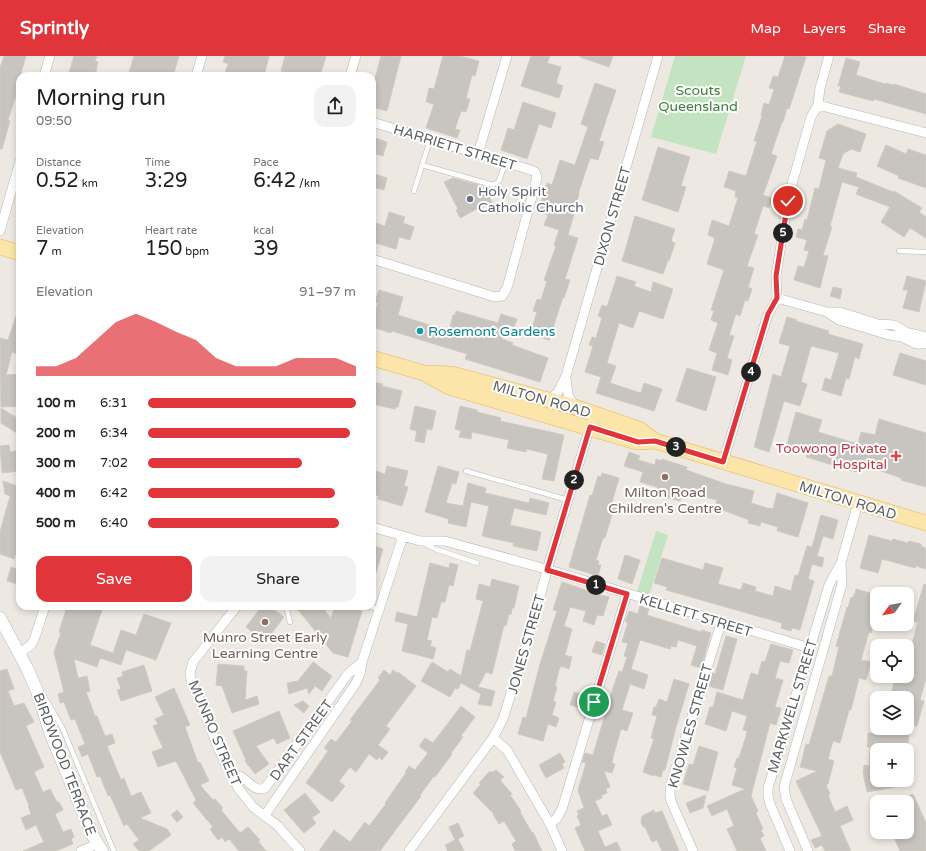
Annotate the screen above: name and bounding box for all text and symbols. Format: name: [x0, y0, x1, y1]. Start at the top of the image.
text: Sprintly: [20, 17, 89, 39]
text: Map: [751, 20, 781, 37]
text: Layers: [803, 20, 846, 37]
text: Share: [868, 20, 906, 37]
park label: Scouts Queensland: [658, 82, 738, 115]
text: Morning run: [36, 85, 166, 111]
button: share: [314, 85, 356, 127]
text: 09:50: [36, 113, 72, 129]
street label: HARRIETT STREET: [391, 121, 519, 174]
text: Distance: [36, 156, 81, 169]
text: Time: [145, 156, 170, 169]
text: Pace: [253, 156, 279, 169]
street label: DIXON STREET: [590, 164, 635, 268]
text: 0.52: [36, 169, 79, 193]
text: 3:29: [145, 169, 188, 193]
text: 6:42: [253, 169, 296, 193]
text: km: [79, 177, 98, 190]
text: /km: [296, 177, 320, 190]
place label: Holy Spirit Catholic Church: [478, 183, 584, 216]
pin: [771, 184, 805, 218]
icon: check: [777, 190, 799, 212]
marker: Holy Spirit Catholic Church: [465, 194, 475, 204]
pin: 5: [773, 223, 793, 243]
text: Elevation: [36, 224, 84, 237]
text: Heart rate: [145, 224, 197, 237]
text: kcal: [253, 224, 274, 237]
text: 5: [780, 226, 786, 239]
text: 7: [36, 237, 49, 261]
text: 150: [145, 237, 182, 261]
text: 39: [253, 237, 278, 261]
text: m: [49, 245, 62, 258]
text: bpm: [182, 245, 209, 258]
text: Elevation: [36, 284, 93, 300]
text: 91–97 m: [299, 284, 356, 300]
place label: Rosemont Gardens: [428, 323, 556, 340]
marker: Rosemont Gardens: [415, 326, 425, 336]
pin: 4: [741, 362, 761, 382]
text: 4: [748, 365, 754, 378]
street label: MILTON ROAD: [491, 377, 593, 422]
text: 100 m: [36, 395, 76, 411]
text: 6:31: [100, 395, 128, 411]
text: 200 m: [36, 425, 76, 441]
text: 6:34: [100, 425, 128, 441]
pin: 3: [666, 437, 686, 457]
text: 3: [673, 440, 679, 453]
place label: Toowong Private Hospital: [776, 440, 887, 473]
marker: Toowong Private Hospital: [890, 450, 902, 462]
text: 300 m: [36, 455, 76, 471]
text: 7:02: [100, 455, 128, 471]
pin: 2: [564, 470, 584, 490]
marker: Milton Road Children's Centre: [660, 472, 670, 482]
text: 2: [571, 473, 577, 486]
street label: MILTON ROAD: [797, 478, 899, 523]
place label: Milton Road Children's Centre: [608, 484, 722, 517]
text: 400 m: [36, 485, 76, 501]
text: 6:42: [100, 485, 128, 501]
text: 500 m: [36, 515, 76, 531]
text: 6:40: [100, 515, 128, 531]
button: Save: [36, 556, 192, 602]
button: Share: [200, 556, 356, 602]
pin: 1: [586, 575, 606, 595]
text: 1: [593, 578, 599, 591]
north arrow: [870, 587, 914, 631]
map controls: [870, 587, 914, 839]
street label: KELLETT STREET: [637, 590, 755, 641]
street label: JONES STREET: [504, 592, 549, 696]
marker: Munro Street Early Learning Centre: [260, 617, 270, 627]
place label: Munro Street Early Learning Centre: [203, 629, 328, 662]
street label: MARKWELL STREET: [764, 637, 821, 775]
button: locate: [870, 639, 914, 683]
street label: KNOWLES STREET: [665, 662, 716, 790]
street label: MUNRO STREET: [185, 678, 245, 789]
pin: [577, 685, 611, 719]
street label: BIRDWOOD TERRACE: [29, 690, 100, 838]
icon: arrive: [583, 691, 605, 713]
button: layers: [870, 691, 914, 735]
street label: DART STREET: [266, 696, 337, 784]
button: +: [870, 743, 914, 787]
button: −: [870, 795, 914, 839]

